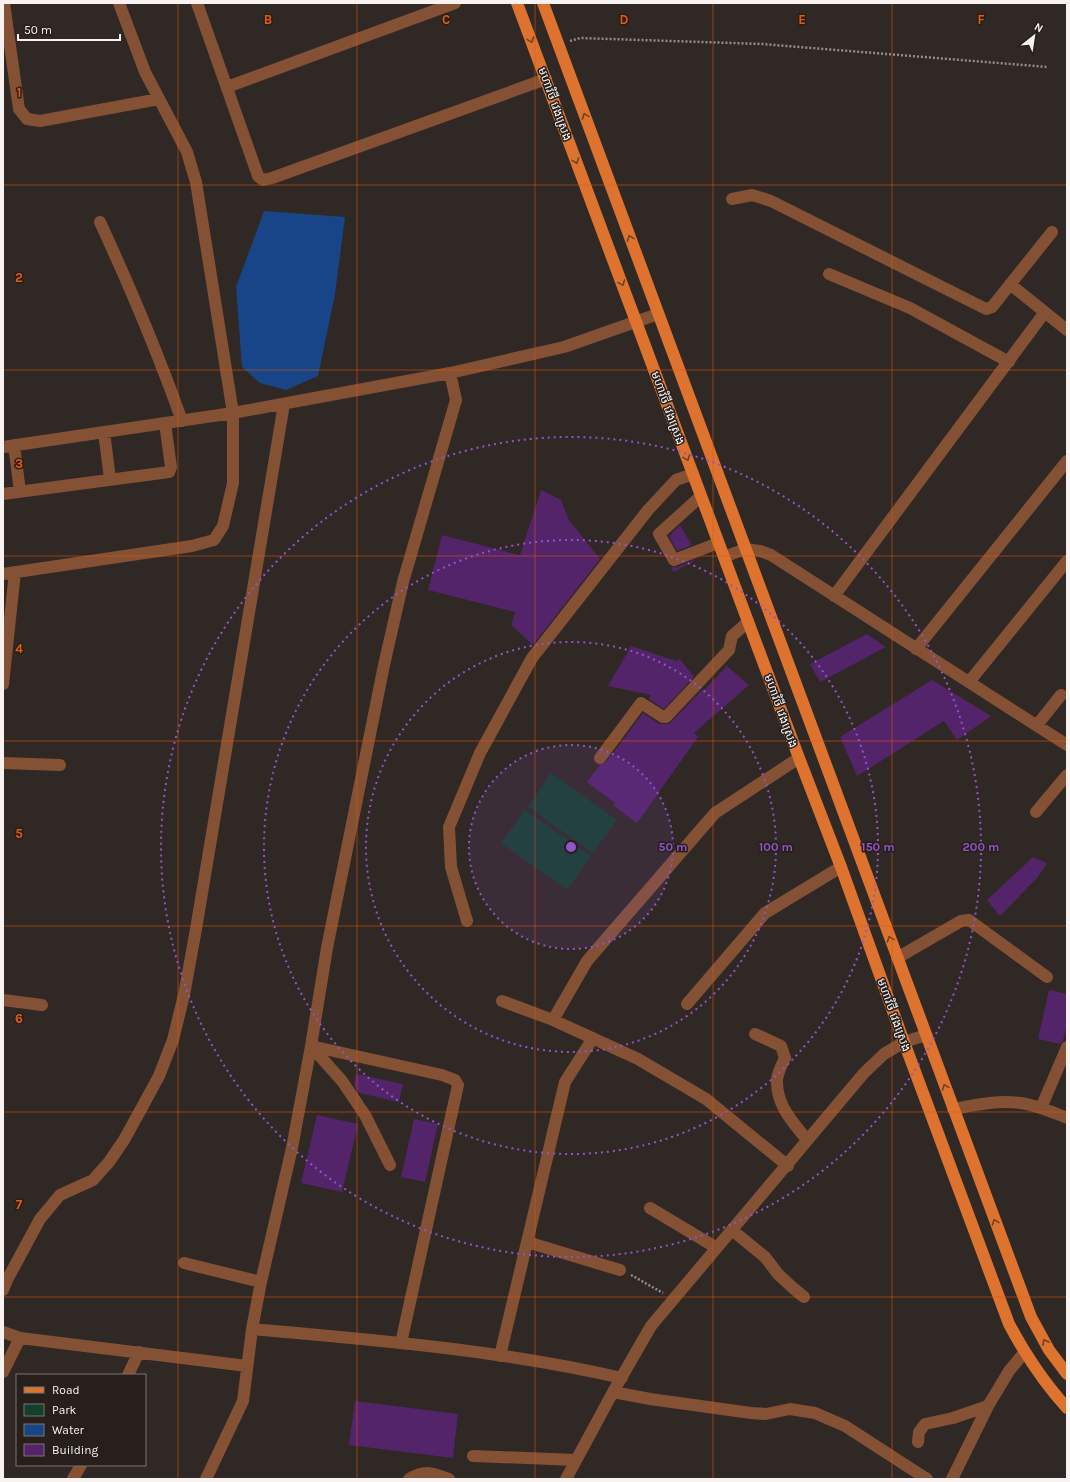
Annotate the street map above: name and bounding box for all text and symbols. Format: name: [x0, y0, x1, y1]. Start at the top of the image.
text: B: [264, 12, 272, 27]
text: C: [442, 12, 450, 27]
text: D: [620, 12, 629, 27]
text: E: [798, 12, 806, 27]
text: F: [977, 12, 985, 27]
scale bar: [18, 16, 120, 42]
north arrow: [1014, 16, 1054, 56]
text: N: [1032, 20, 1045, 35]
text: 50 m: [24, 23, 52, 37]
one-way arrow: [526, 36, 535, 43]
street label: មហាវិថី វេងស្រេង: [535, 65, 575, 143]
text: 1: [17, 85, 21, 100]
one-way arrow: [581, 113, 590, 120]
one-way arrow: [572, 158, 580, 165]
one-way arrow: [627, 235, 635, 242]
text: 2: [15, 270, 23, 285]
one-way arrow: [617, 280, 625, 287]
street label: មហាវិថី វេងស្រេង: [648, 369, 688, 447]
one-way arrow: [682, 454, 690, 461]
text: 3: [15, 456, 23, 471]
text: 4: [15, 641, 23, 656]
street label: មហាវិថី វេងស្រេង: [761, 672, 801, 750]
text: 5: [15, 826, 23, 841]
centre of rings: [564, 840, 578, 854]
text: 50 m: [659, 840, 688, 854]
text: 100 m: [759, 840, 793, 854]
text: 150 m: [861, 840, 895, 854]
text: 200 m: [963, 840, 999, 854]
one-way arrow: [887, 936, 895, 943]
street label: មហាវិថី វេងស្រេង: [874, 976, 914, 1054]
text: 6: [15, 1011, 23, 1026]
one-way arrow: [942, 1084, 950, 1091]
text: 7: [16, 1197, 23, 1212]
one-way arrow: [992, 1219, 1000, 1226]
one-way arrow: [1042, 1339, 1049, 1346]
legend: [16, 1374, 146, 1466]
text: Road: [52, 1383, 80, 1397]
text: Park: [52, 1403, 77, 1417]
text: Water: [52, 1423, 85, 1437]
text: Building: [52, 1443, 99, 1457]

